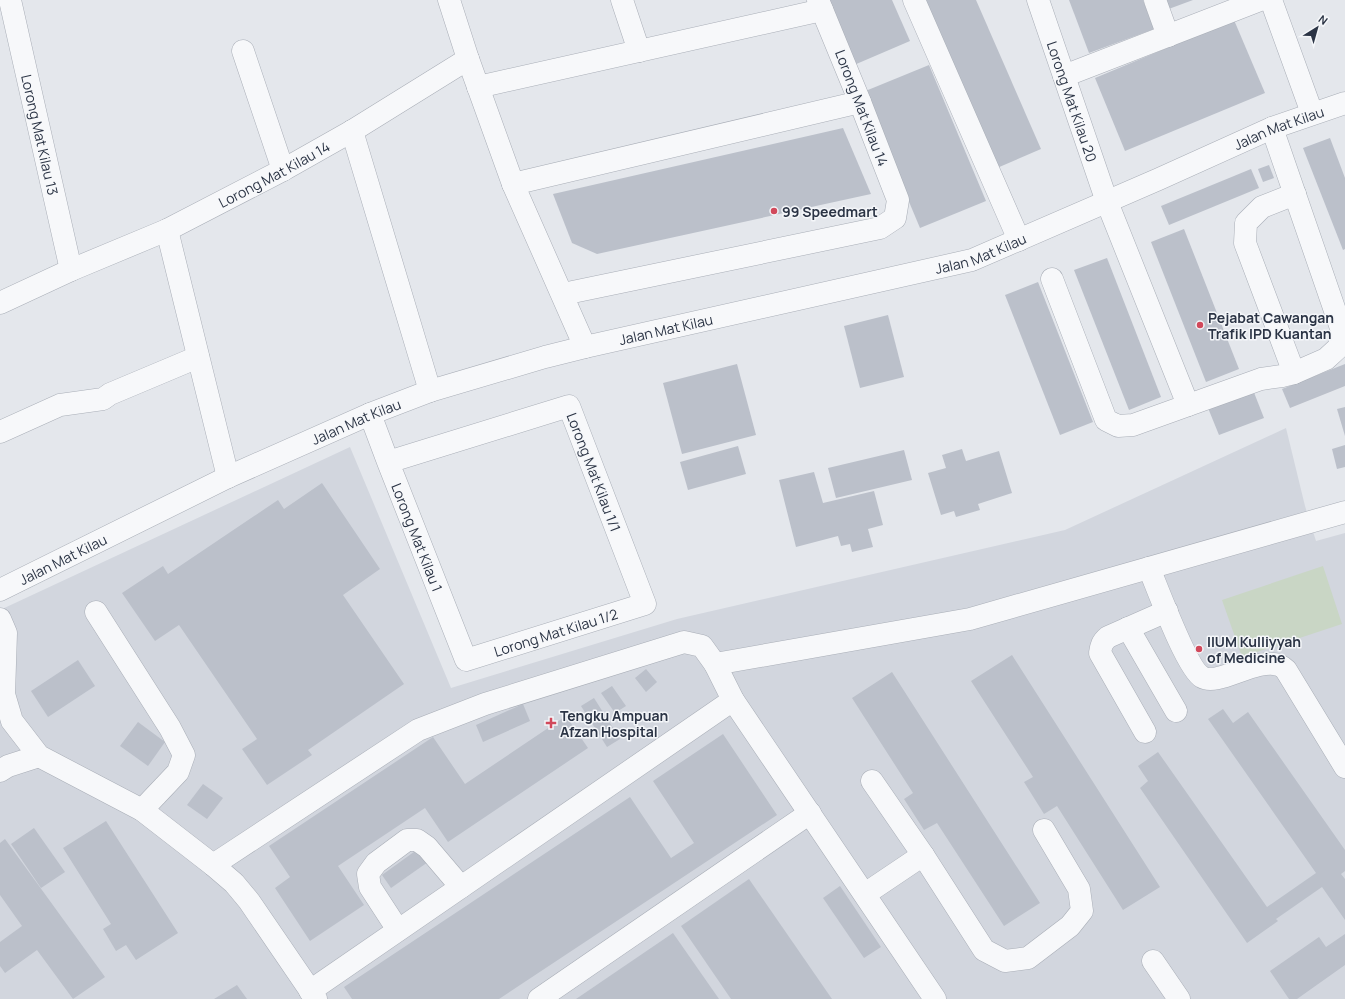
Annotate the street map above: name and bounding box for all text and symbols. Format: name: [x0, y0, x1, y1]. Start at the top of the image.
north arrow: [1297, 8, 1337, 48]
text: N: [1316, 11, 1331, 28]
street label: Lorong Mat Kilau 20: [1043, 38, 1102, 164]
street label: Lorong Mat Kilau 14: [831, 47, 893, 169]
street label: Lorong Mat Kilau 13: [18, 72, 63, 197]
street label: Jalan Mat Kilau: [1230, 101, 1326, 154]
street label: Lorong Mat Kilau 14: [215, 136, 333, 211]
place label: 99 Speedmart: [782, 202, 878, 221]
marker: 99 Speedmart: [769, 206, 779, 216]
street label: Jalan Mat Kilau: [933, 228, 1029, 278]
place label: Pejabat Cawangan Trafik IPD Kuantan: [1208, 308, 1334, 343]
street label: Jalan Mat Kilau: [617, 309, 714, 349]
marker: Pejabat Cawangan Trafik IPD Kuantan: [1195, 320, 1205, 330]
street label: Jalan Mat Kilau: [308, 394, 403, 448]
street label: Lorong Mat Kilau 1/1: [563, 410, 625, 534]
street label: Lorong Mat Kilau 1: [388, 480, 448, 594]
street label: Jalan Mat Kilau: [16, 529, 110, 589]
street label: Lorong Mat Kilau 1/2: [491, 604, 620, 660]
place label: IIUM Kulliyyah of Medicine: [1207, 632, 1301, 667]
marker: IIUM Kulliyyah of Medicine: [1194, 644, 1204, 654]
place label: Tengku Ampuan Afzan Hospital: [560, 706, 668, 741]
marker: Tengku Ampuan Afzan Hospital: [545, 717, 557, 729]

